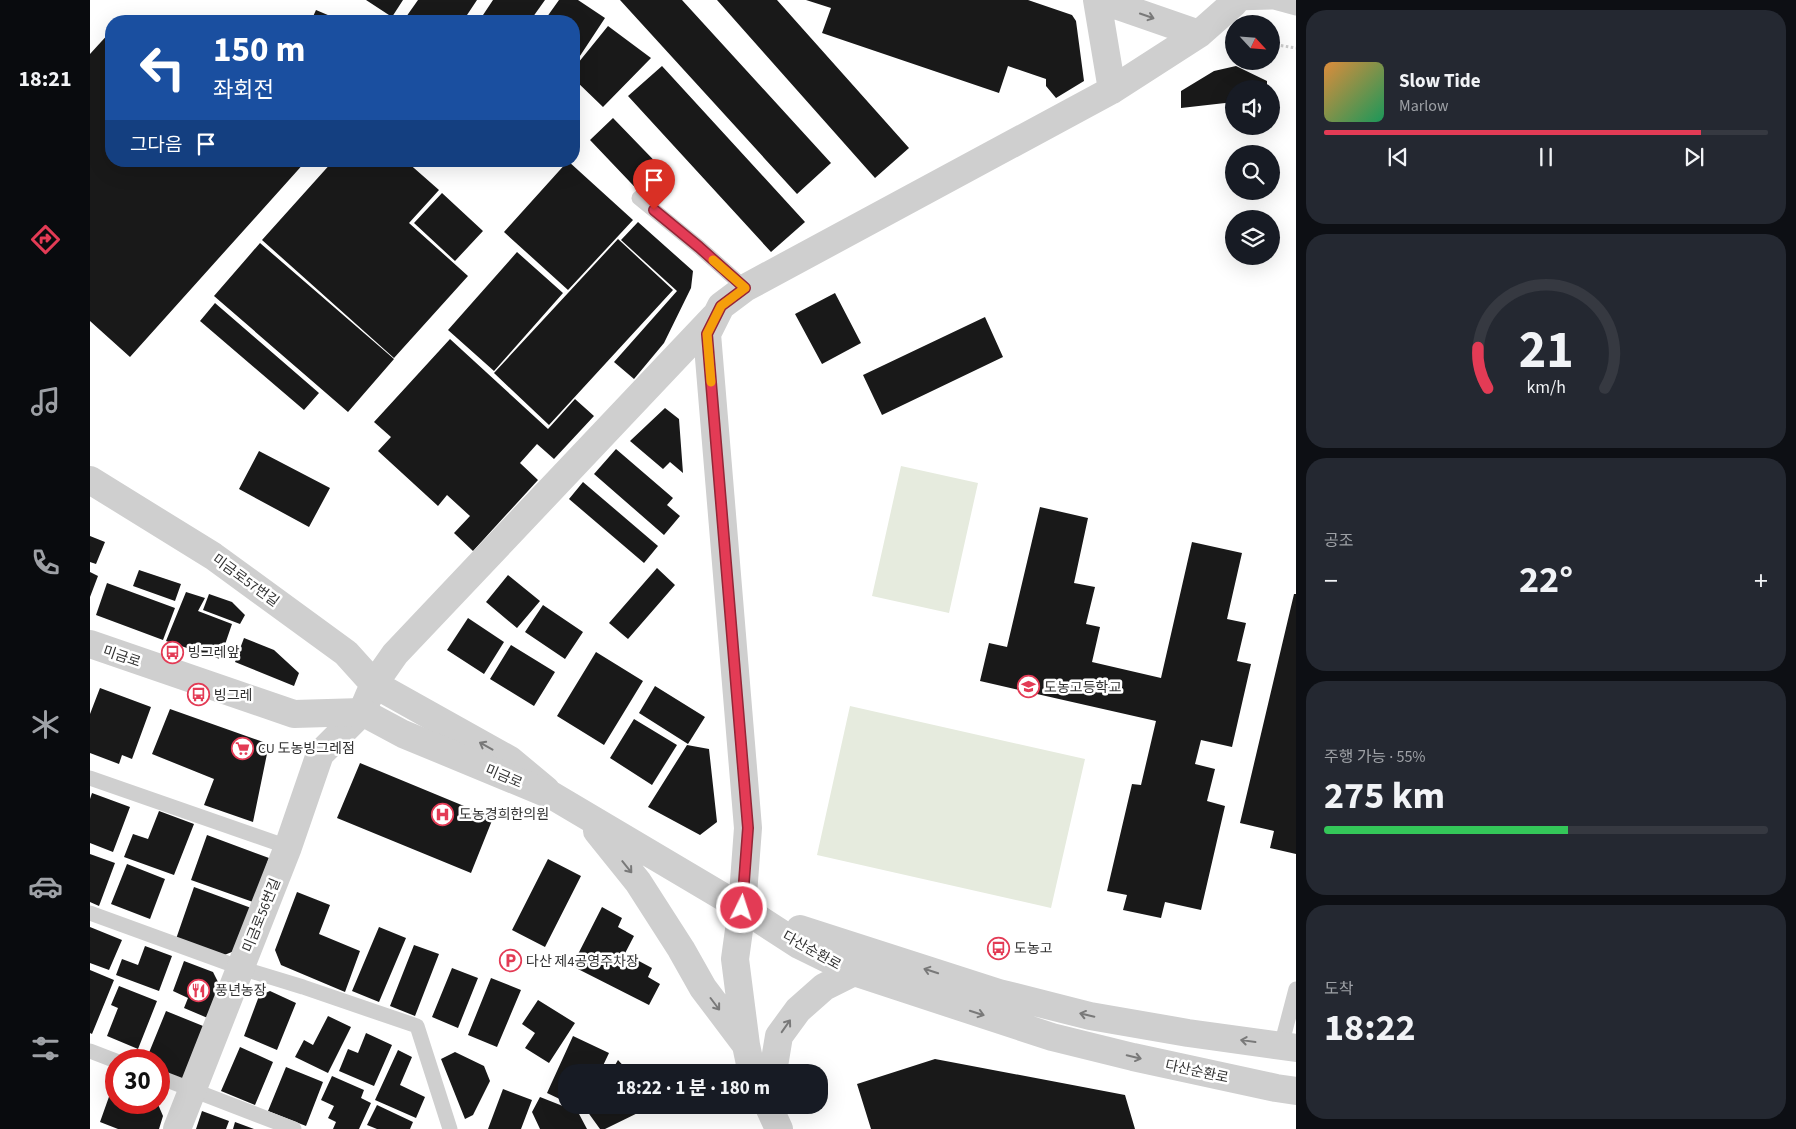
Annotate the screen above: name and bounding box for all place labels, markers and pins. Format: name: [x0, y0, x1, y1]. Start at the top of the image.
pin: [633, 159, 675, 210]
bus stop icon: 빙그레앞: [160, 640, 184, 664]
place label: 빙그레앞: [188, 643, 240, 663]
school or university icon: 도농고등학교: [1016, 675, 1040, 699]
place label: 도농고등학교: [1044, 678, 1121, 698]
bus stop icon: 빙그레: [186, 683, 210, 707]
place label: 빙그레: [214, 686, 253, 706]
supermarket icon: CU 도농빙그레점: [230, 736, 254, 760]
place label: CU 도농빙그레점: [258, 739, 355, 759]
hospital icon: 도농경희한의원: [431, 802, 455, 826]
place label: 도농경희한의원: [459, 805, 549, 825]
bus stop icon: 도농고: [986, 936, 1010, 960]
place label: 도농고: [1014, 939, 1053, 959]
parking icon: 다산 제4공영주차장: [498, 949, 522, 973]
place label: 다산 제4공영주차장: [526, 952, 639, 972]
restaurant icon: 풍년농장: [187, 978, 211, 1002]
place label: 풍년농장: [215, 981, 267, 1001]

